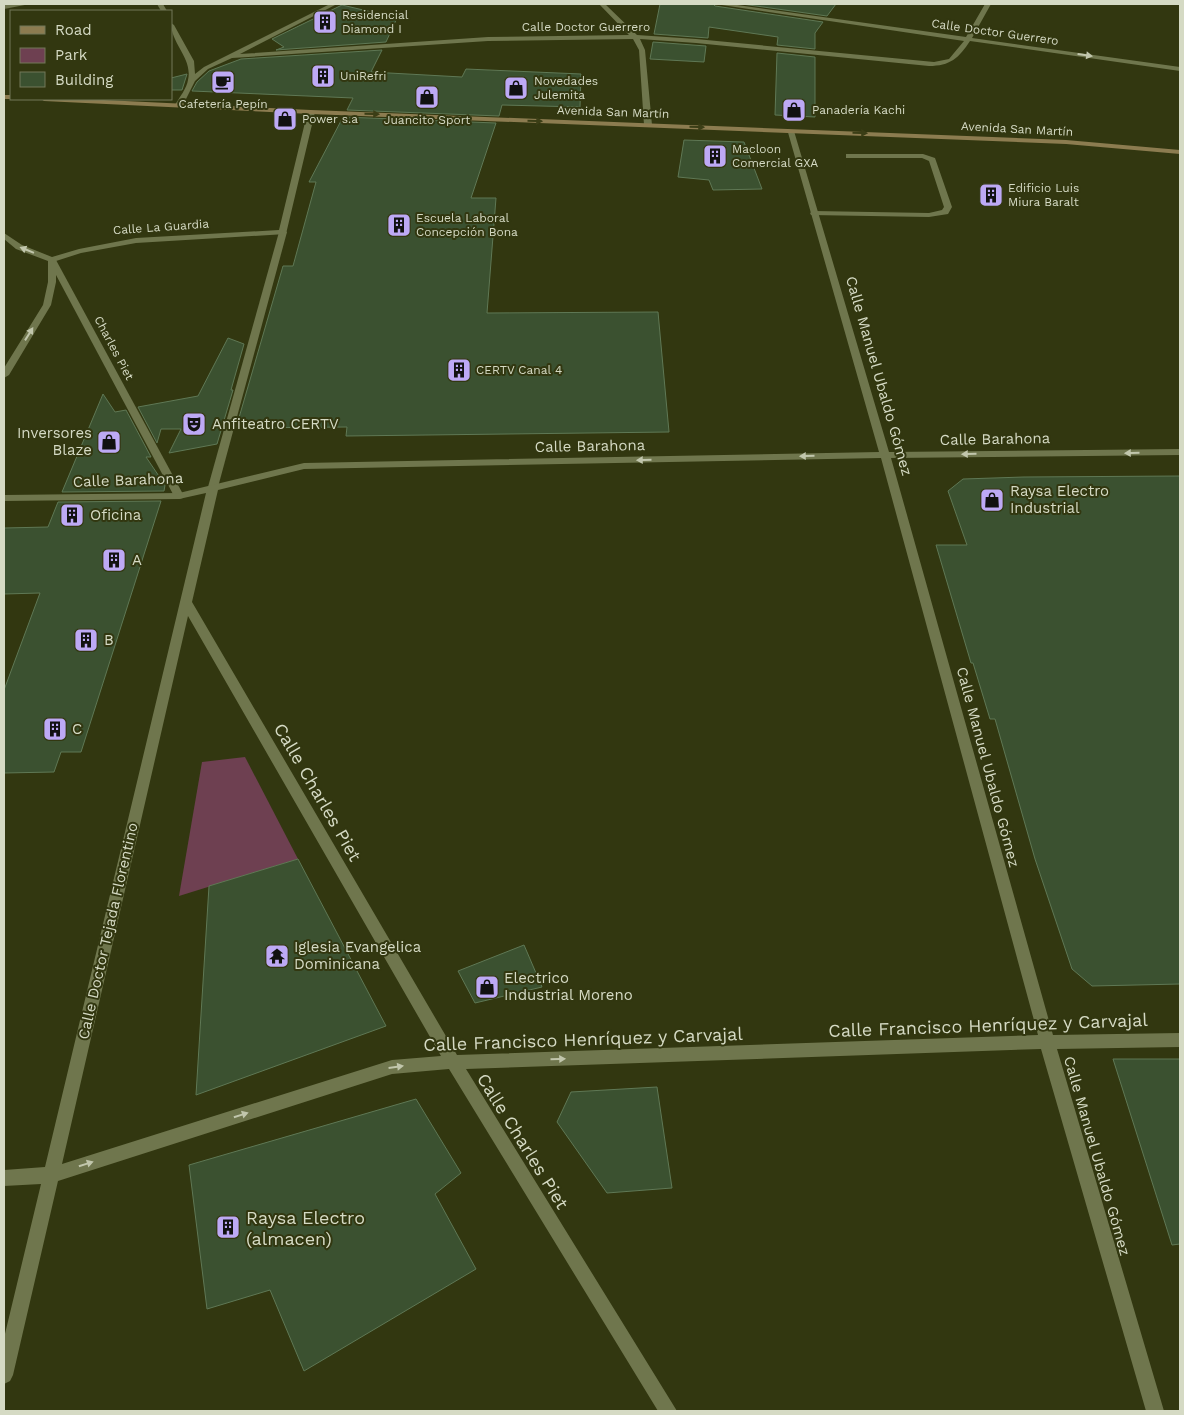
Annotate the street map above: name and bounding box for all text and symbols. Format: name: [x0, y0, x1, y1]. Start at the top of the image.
place label: Residencial Diamond I: [342, 8, 409, 36]
building icon: Residencial Diamond I: [312, 9, 338, 35]
legend: [10, 10, 172, 100]
street label: Calle Doctor Guerrero: [930, 16, 1060, 48]
street label: Calle Doctor Guerrero: [522, 20, 650, 34]
text: Road: [55, 21, 92, 39]
text: Park: [55, 46, 88, 64]
one-way arrow: [1077, 52, 1093, 60]
building icon: UniRefri: [310, 63, 336, 89]
cafe icon: Cafetería Pepín: [210, 69, 236, 95]
place label: UniRefri: [340, 69, 387, 83]
text: Building: [55, 71, 113, 89]
place label: Novedades Julemita: [534, 74, 598, 102]
shop icon: Novedades Julemita: [503, 75, 529, 101]
shop icon: Juancito Sport: [414, 84, 440, 110]
place label: Cafetería Pepín: [178, 97, 268, 111]
shop icon: Panadería Kachi: [781, 97, 807, 123]
street label: Avenida San Martín: [557, 103, 669, 121]
place label: Panadería Kachi: [812, 103, 905, 117]
shop icon: Power s.a: [272, 106, 298, 132]
one-way arrow: [365, 110, 381, 118]
place label: Power s.a: [302, 112, 358, 126]
place label: Juancito Sport: [384, 113, 470, 127]
one-way arrow: [527, 117, 543, 125]
street label: Avenida San Martín: [960, 119, 1074, 139]
one-way arrow: [689, 123, 705, 131]
one-way arrow: [852, 130, 868, 138]
place label: Macloon Comercial GXA: [732, 142, 818, 170]
building icon: Macloon Comercial GXA: [702, 143, 728, 169]
place label: Edificio Luis Miura Baralt: [1008, 181, 1079, 209]
building icon: Edificio Luis Miura Baralt: [978, 182, 1004, 208]
place label: Escuela Laboral Concepción Bona: [416, 211, 518, 239]
building icon: Escuela Laboral Concepción Bona: [386, 212, 412, 238]
street label: Calle La Guardia: [112, 217, 210, 237]
one-way arrow: [19, 245, 34, 253]
street label: Calle Manuel Ubaldo Gómez: [842, 274, 916, 478]
street label: Charles Piet: [91, 314, 137, 382]
one-way arrow: [25, 327, 34, 340]
building icon: CERTV Canal 4: [446, 357, 472, 383]
place label: CERTV Canal 4: [476, 363, 562, 377]
theatre icon: Anfiteatro CERTV: [181, 411, 207, 437]
place label: Anfiteatro CERTV: [212, 415, 339, 433]
place label: Inversores Blaze: [17, 424, 92, 459]
shop icon: Inversores Blaze: [96, 429, 122, 455]
street label: Calle Barahona: [940, 429, 1051, 449]
street label: Calle Barahona: [535, 436, 646, 456]
one-way arrow: [1123, 449, 1139, 457]
one-way arrow: [961, 450, 977, 458]
one-way arrow: [798, 453, 814, 461]
one-way arrow: [636, 456, 652, 464]
street label: Calle Barahona: [72, 469, 184, 491]
place label: Raysa Electro Industrial: [1010, 482, 1109, 517]
shop icon: Raysa Electro Industrial: [979, 487, 1005, 513]
building icon: Oficina: [59, 502, 85, 528]
place label: Oficina: [90, 506, 142, 524]
building icon: A: [101, 547, 127, 573]
place label: A: [132, 551, 142, 569]
building icon: B: [73, 627, 99, 653]
place label: B: [104, 631, 114, 649]
street label: Calle Manuel Ubaldo Gómez: [953, 665, 1023, 869]
building icon: C: [42, 716, 68, 742]
street label: Calle Charles Piet: [270, 719, 366, 865]
place label: C: [72, 720, 82, 738]
street label: Calle Doctor Tejada Florentino: [74, 821, 142, 1041]
place label: Iglesia Evangelica Dominicana: [294, 938, 422, 973]
temple icon: Iglesia Evangelica Dominicana: [264, 943, 290, 969]
place label: Electrico Industrial Moreno: [504, 969, 633, 1004]
shop icon: Electrico Industrial Moreno: [474, 974, 500, 1000]
street label: Calle Francisco Henríquez y Carvajal: [828, 1009, 1149, 1041]
street label: Calle Francisco Henríquez y Carvajal: [423, 1023, 744, 1055]
one-way arrow: [550, 1054, 566, 1062]
street label: Calle Manuel Ubaldo Gómez: [1060, 1054, 1134, 1258]
one-way arrow: [388, 1063, 404, 1071]
street label: Calle Charles Piet: [473, 1069, 573, 1213]
one-way arrow: [233, 1111, 248, 1118]
one-way arrow: [78, 1160, 93, 1168]
place label: Raysa Electro (almacen): [246, 1207, 365, 1249]
building icon: Raysa Electro (almacen): [215, 1214, 241, 1240]

